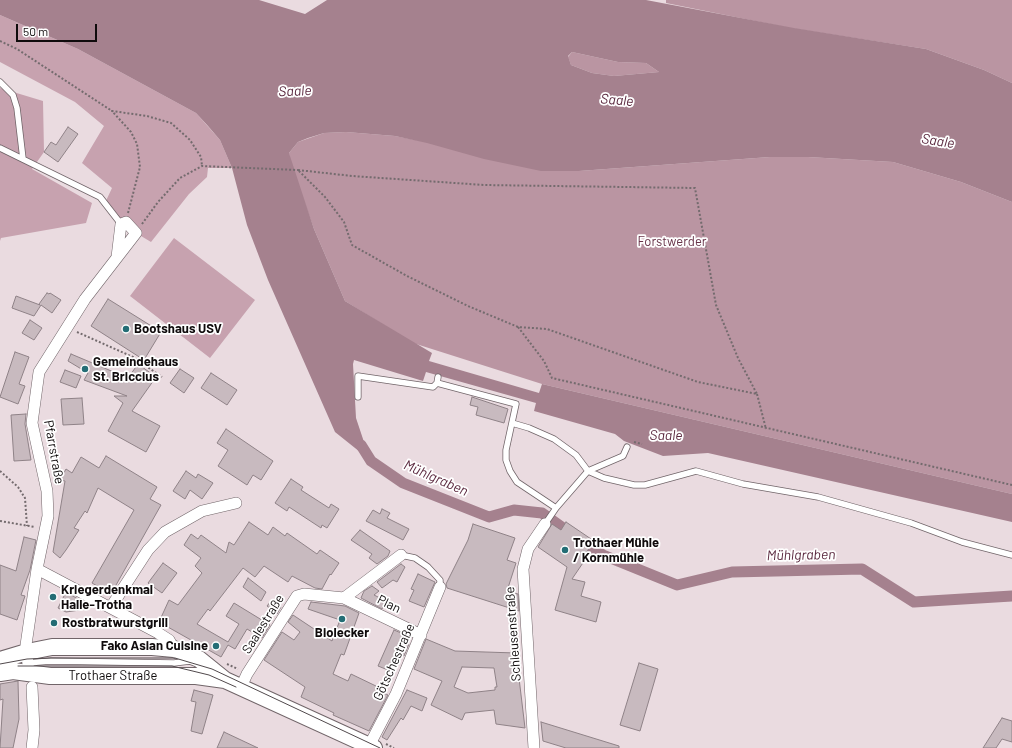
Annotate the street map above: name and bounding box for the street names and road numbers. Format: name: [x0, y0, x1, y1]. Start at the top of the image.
street label: Pfarrstraße: [41, 419, 67, 485]
street label: Schleusenstraße: [502, 586, 524, 682]
street label: Saalestraße: [239, 591, 287, 657]
street label: Plan: [375, 592, 403, 616]
street label: Götschestraße: [370, 621, 418, 703]
street label: Trothaer Straße: [69, 668, 157, 684]

